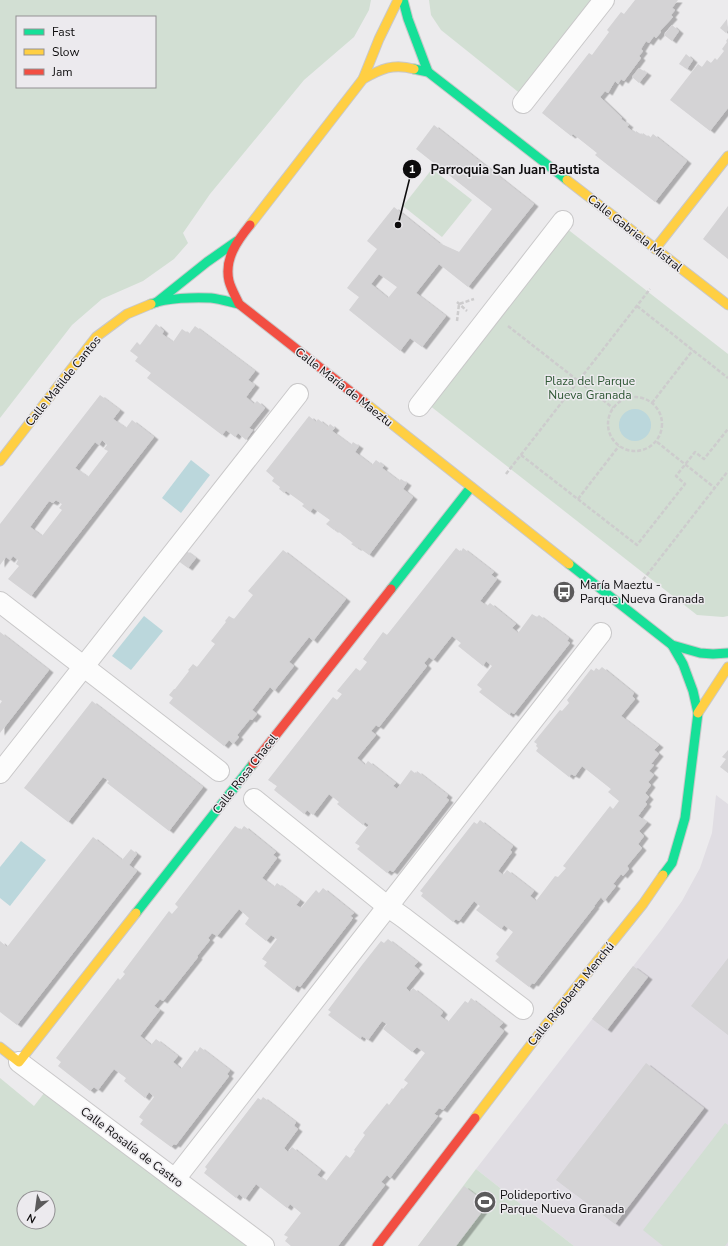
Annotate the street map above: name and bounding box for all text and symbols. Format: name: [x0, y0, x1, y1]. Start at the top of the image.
legend: [16, 16, 156, 88]
text: Fast: [52, 24, 75, 40]
text: Slow: [52, 44, 80, 60]
text: Jam: [51, 64, 73, 80]
callout: Parroquia San Juan Bautista: [402, 156, 607, 181]
text: 1: [408, 161, 416, 177]
text: Parroquia San Juan Bautista: [430, 161, 600, 179]
street label: Calle Gabriela Mistral: [584, 191, 686, 275]
street label: Calle Matilde Cantos: [22, 332, 105, 430]
street label: Calle María de Maeztu: [292, 344, 396, 430]
park label: Plaza del Parque Nueva Granada: [545, 373, 635, 403]
place label: María Maeztu - Parque Nueva Granada: [580, 577, 704, 607]
bus stop icon: María Maeztu - Parque Nueva Granada: [551, 579, 577, 605]
street label: Calle Rosa Chacel: [209, 730, 281, 817]
street label: Calle Rigoberta Menchú: [524, 939, 618, 1049]
street label: Calle Rosalía de Castro: [77, 1103, 187, 1191]
place label: Polideportivo Parque Nueva Granada: [500, 1187, 624, 1217]
sports icon: Polideportivo Parque Nueva Granada: [472, 1189, 498, 1215]
north arrow: [16, 1190, 56, 1230]
text: N: [24, 1210, 39, 1227]

